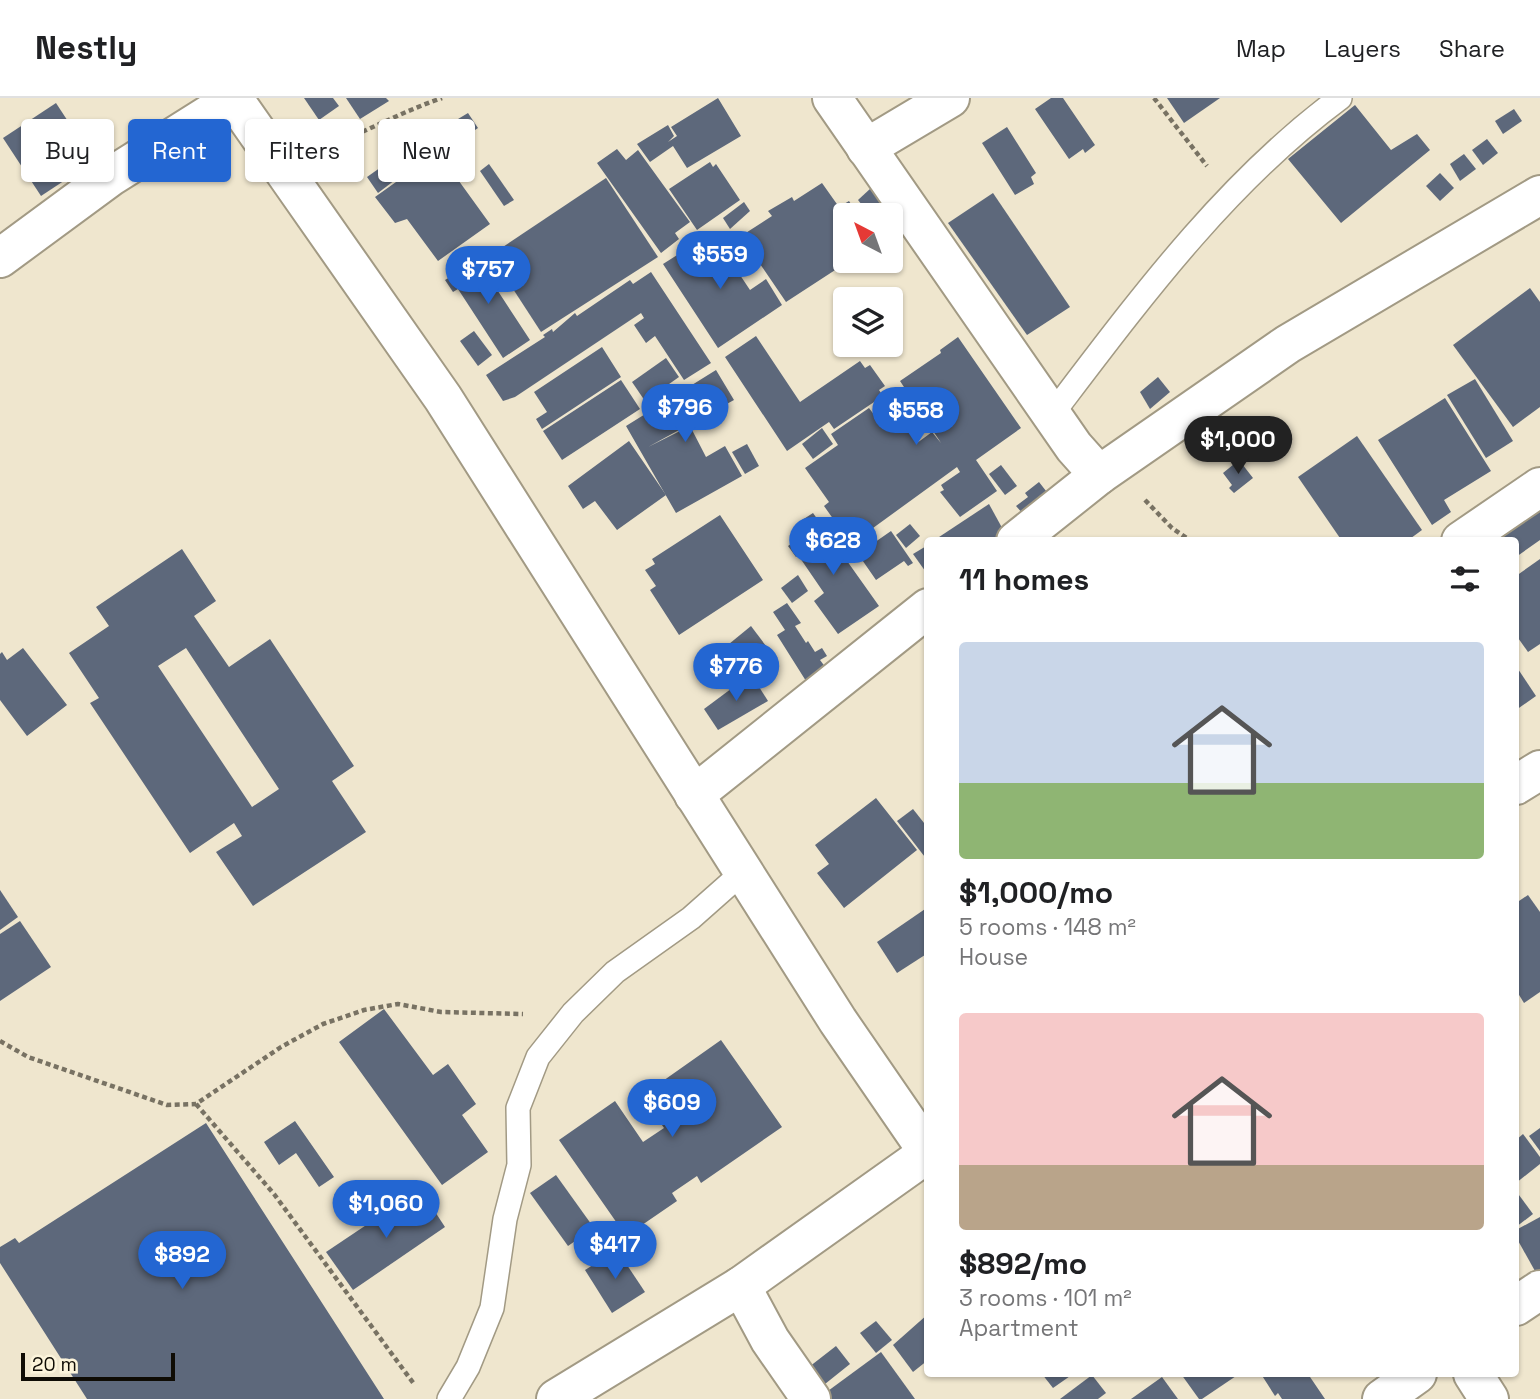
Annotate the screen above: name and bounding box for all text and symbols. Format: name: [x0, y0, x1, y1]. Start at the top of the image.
text: Nestly: [35, 27, 137, 69]
text: Map: [1236, 33, 1286, 64]
text: Layers: [1324, 33, 1401, 64]
text: Share: [1439, 33, 1505, 64]
chip: Buy: [21, 119, 114, 182]
chip: Rent: [128, 119, 231, 182]
chip: Filters: [245, 119, 364, 182]
chip: New: [378, 119, 475, 182]
north arrow: [833, 203, 903, 273]
map controls: [833, 203, 903, 357]
pin: $559: [679, 232, 761, 291]
text: $559: [692, 239, 748, 269]
pin: $757: [447, 246, 529, 306]
text: $757: [462, 254, 514, 284]
button: layers: [833, 287, 903, 357]
pin: $796: [644, 384, 726, 444]
pin: $558: [875, 388, 957, 447]
text: $796: [657, 392, 713, 422]
text: $558: [888, 395, 944, 425]
pin: $1,000: [1181, 416, 1295, 476]
text: $1,000: [1200, 424, 1276, 454]
pin: $628: [792, 518, 874, 577]
text: $628: [805, 525, 861, 555]
text: 11 homes: [959, 560, 1089, 599]
icon: filters: [1446, 560, 1484, 598]
pin: $776: [695, 644, 777, 703]
text: $776: [709, 651, 763, 681]
icon: home: [1159, 687, 1285, 813]
text: $1,000/mo: [959, 873, 1113, 912]
text: 5 rooms · 148 m²: [959, 912, 1136, 942]
text: House: [959, 942, 1028, 972]
icon: home: [1159, 1058, 1285, 1184]
pin: $609: [631, 1080, 713, 1139]
text: $609: [643, 1087, 701, 1117]
pin: $1,060: [329, 1180, 443, 1240]
text: $1,060: [349, 1188, 423, 1218]
pin: $417: [574, 1222, 656, 1281]
text: $417: [590, 1229, 640, 1259]
pin: $892: [141, 1232, 223, 1291]
text: $892: [154, 1239, 210, 1269]
text: $892/mo: [959, 1244, 1087, 1283]
text: 3 rooms · 101 m²: [959, 1283, 1132, 1313]
text: Apartment: [959, 1313, 1079, 1343]
scale bar: [21, 1350, 175, 1382]
text: 20 m: [32, 1352, 77, 1377]

